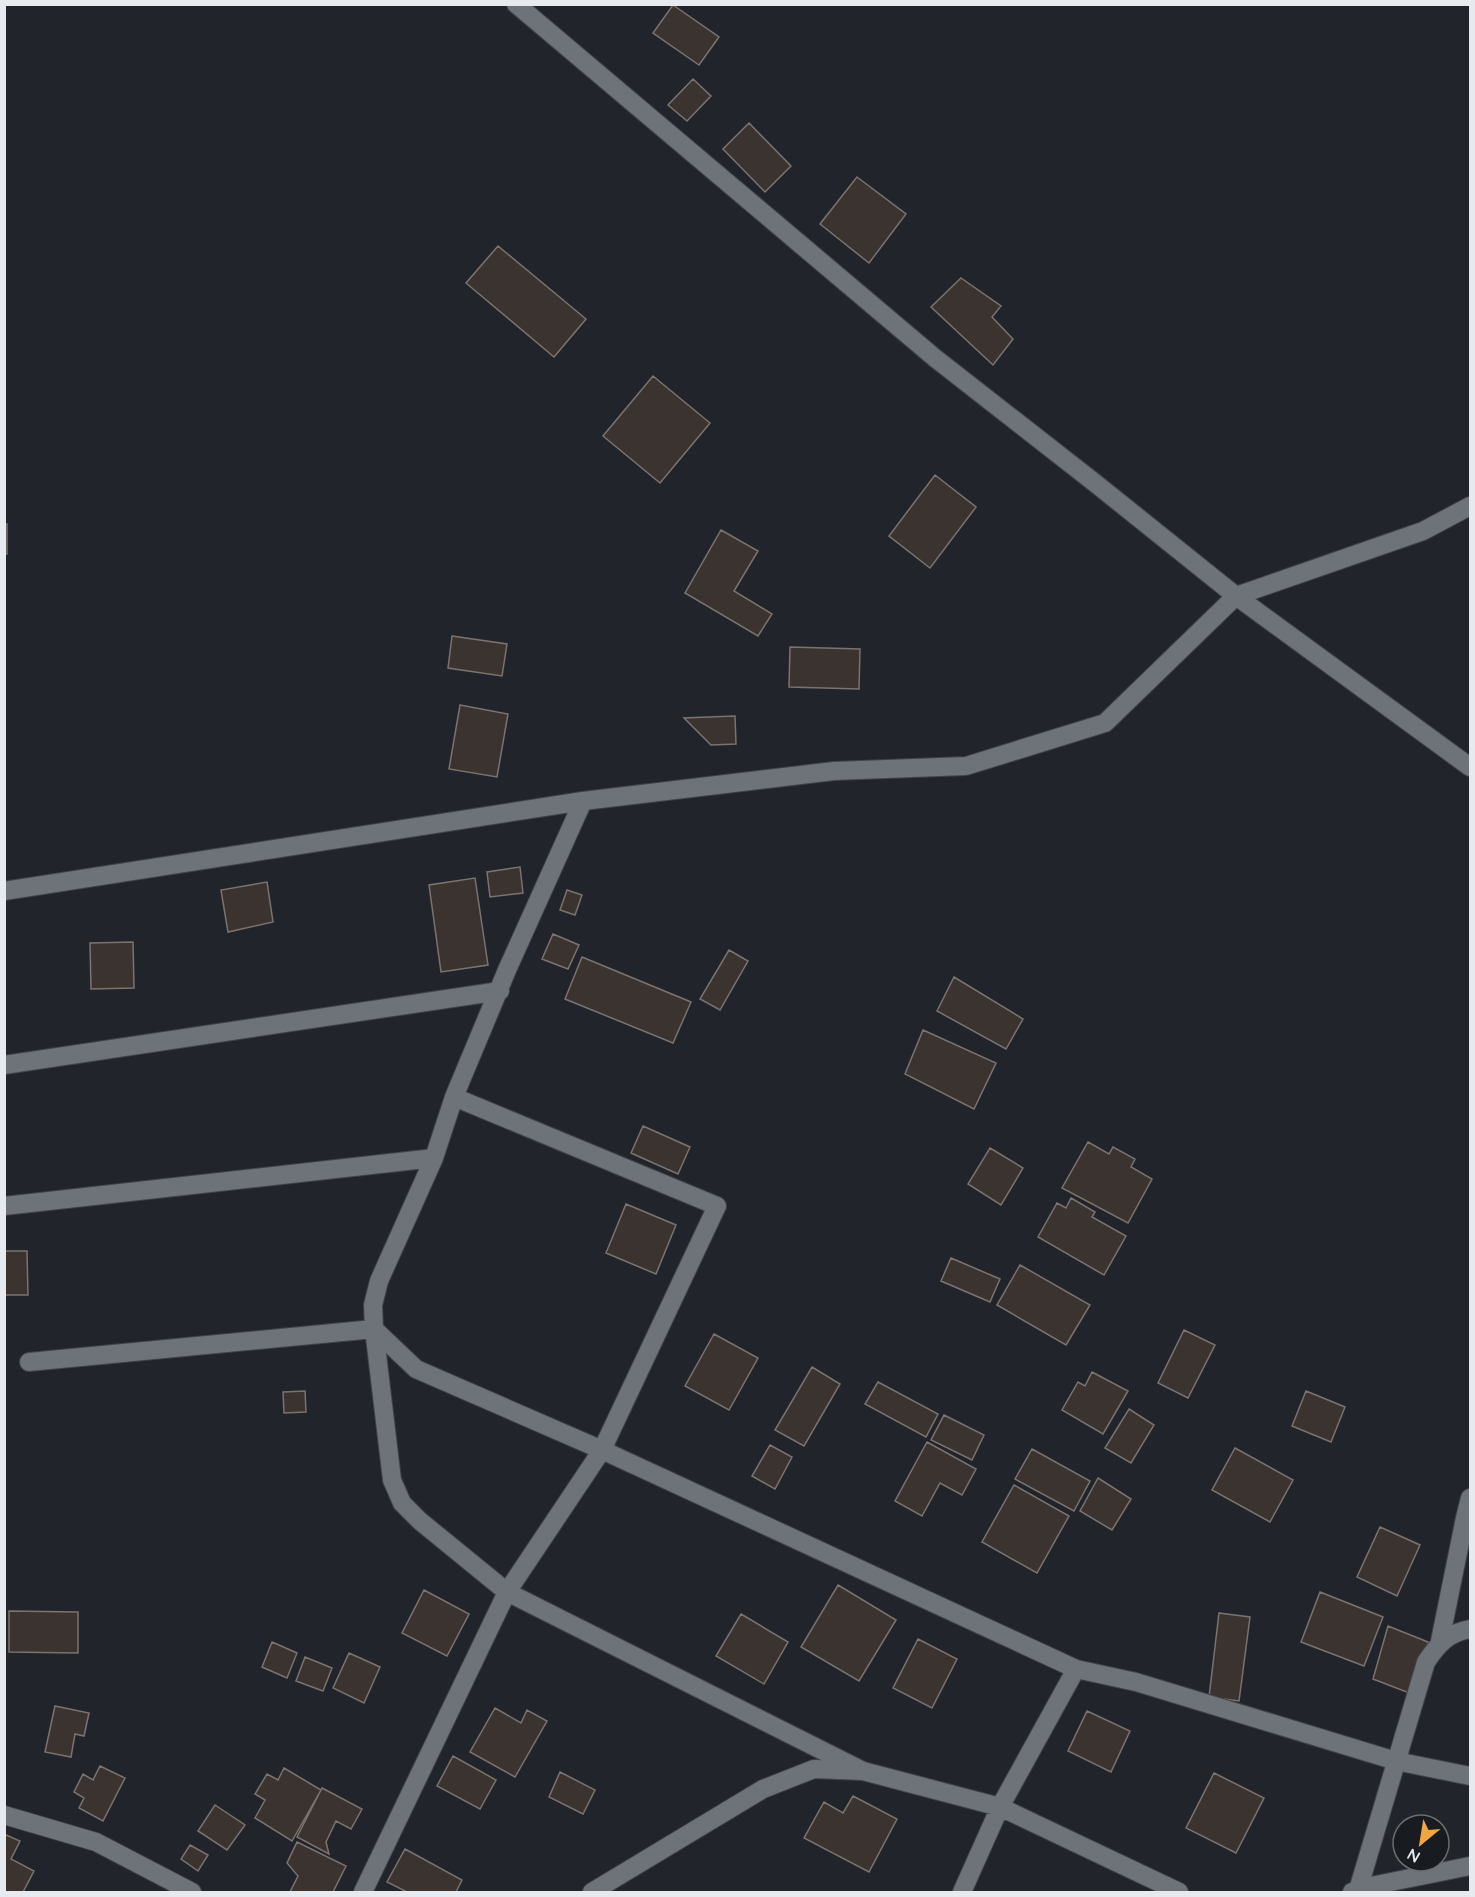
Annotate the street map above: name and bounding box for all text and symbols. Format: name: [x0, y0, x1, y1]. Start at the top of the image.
north arrow: [1391, 1813, 1451, 1873]
text: N: [1403, 1844, 1424, 1868]

